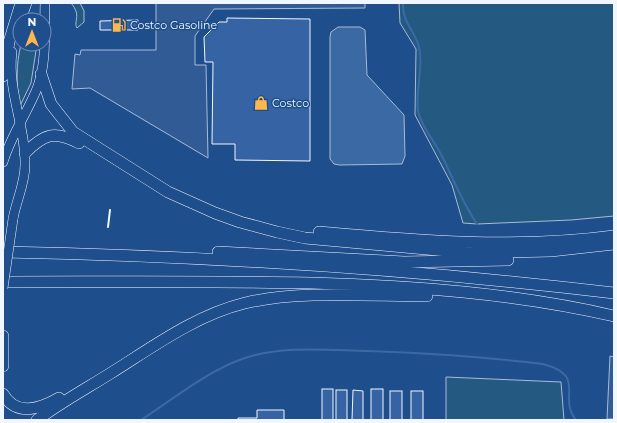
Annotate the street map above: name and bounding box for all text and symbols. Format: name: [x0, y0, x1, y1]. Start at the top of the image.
north arrow: [12, 12, 52, 52]
text: N: [28, 15, 36, 29]
fuel station icon: Costco Gasoline: [111, 17, 127, 33]
place label: Costco Gasoline: [130, 18, 218, 32]
shop icon: Costco: [253, 95, 269, 111]
place label: Costco: [272, 96, 309, 110]

